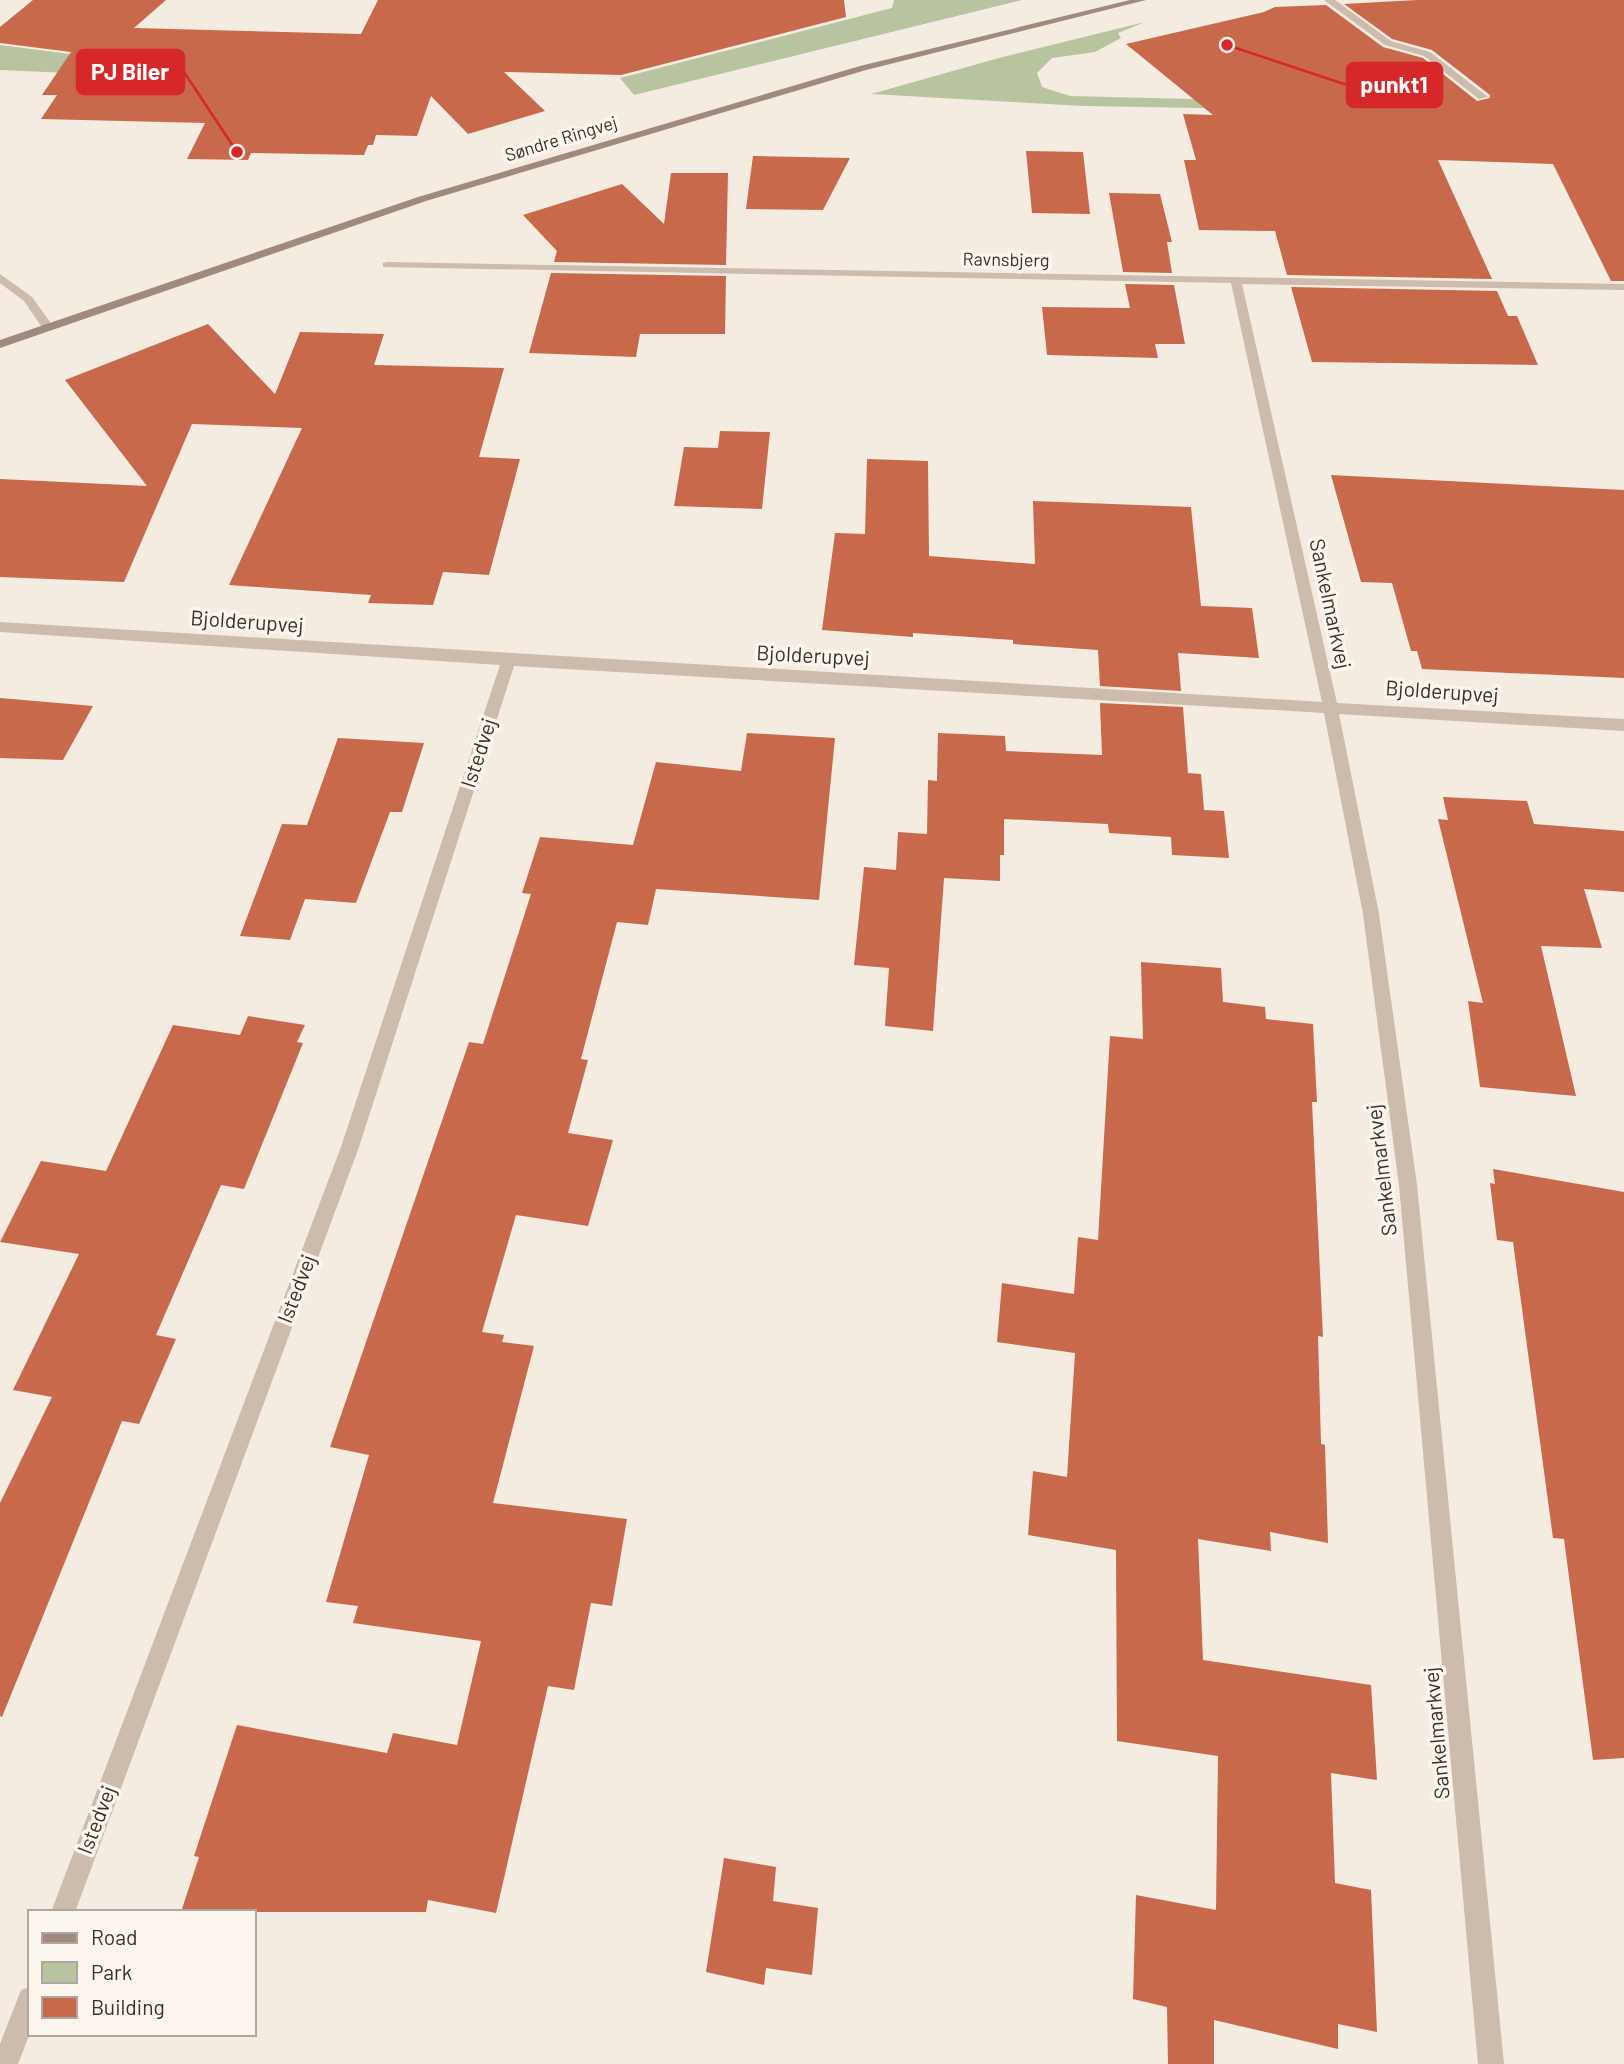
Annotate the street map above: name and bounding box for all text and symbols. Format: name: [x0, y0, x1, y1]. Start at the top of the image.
callout: PJ Biler: [77, 50, 184, 94]
text: PJ Biler: [91, 57, 169, 85]
callout: punkt1: [1347, 63, 1442, 107]
text: punkt1: [1360, 70, 1428, 98]
street label: Søndre Ringvej: [502, 111, 620, 166]
street label: Ravnsbjerg: [962, 247, 1050, 271]
street label: Sankelmarkvej: [1305, 536, 1357, 671]
street label: Bjolderupvej: [190, 604, 305, 637]
street label: Bjolderupvej: [756, 639, 870, 670]
street label: Bjolderupvej: [1385, 674, 1500, 707]
street label: Istedvej: [455, 715, 501, 790]
street label: Sankelmarkvej: [1360, 1103, 1401, 1238]
street label: Istedvej: [271, 1251, 320, 1326]
street label: Sankelmarkvej: [1417, 1666, 1454, 1800]
street label: Istedvej: [71, 1782, 120, 1857]
legend: [28, 1910, 256, 2036]
text: Road: [91, 1924, 137, 1949]
text: Park: [91, 1959, 132, 1984]
text: Building: [91, 1994, 165, 2019]

